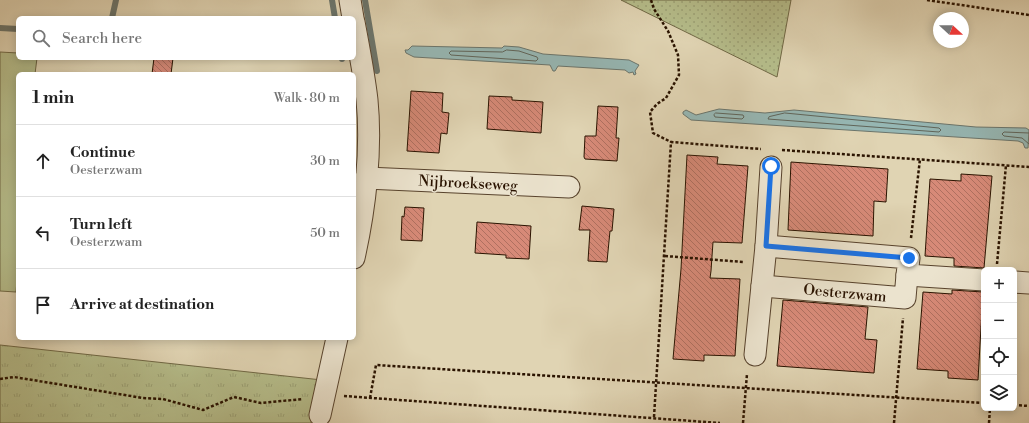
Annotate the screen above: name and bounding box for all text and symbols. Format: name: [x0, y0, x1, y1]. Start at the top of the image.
north arrow: [933, 12, 969, 48]
search box: [16, 16, 356, 60]
icon: search: [30, 27, 52, 49]
text: Search here: [62, 29, 142, 48]
text: 1 min: [32, 87, 74, 109]
text: Walk · 80 m: [274, 90, 340, 106]
text: Continue: [70, 143, 135, 162]
icon: ahead: [32, 150, 54, 172]
text: 30 m: [310, 153, 340, 169]
route start: [762, 157, 780, 175]
text: Oesterzwam: [70, 162, 142, 178]
street label: Nijbroekseweg: [418, 171, 519, 196]
text: Turn left: [70, 215, 132, 234]
icon: left: [32, 222, 54, 244]
text: 50 m: [310, 225, 340, 241]
text: Oesterzwam: [70, 234, 142, 250]
route end: [900, 249, 918, 267]
map controls: [981, 267, 1017, 411]
button: +: [981, 267, 1017, 303]
street label: Oesterzwam: [802, 280, 887, 307]
icon: arrive: [32, 294, 54, 316]
text: Arrive at destination: [70, 295, 214, 314]
button: −: [981, 303, 1017, 339]
button: locate: [981, 339, 1017, 375]
button: layers: [981, 375, 1017, 411]

